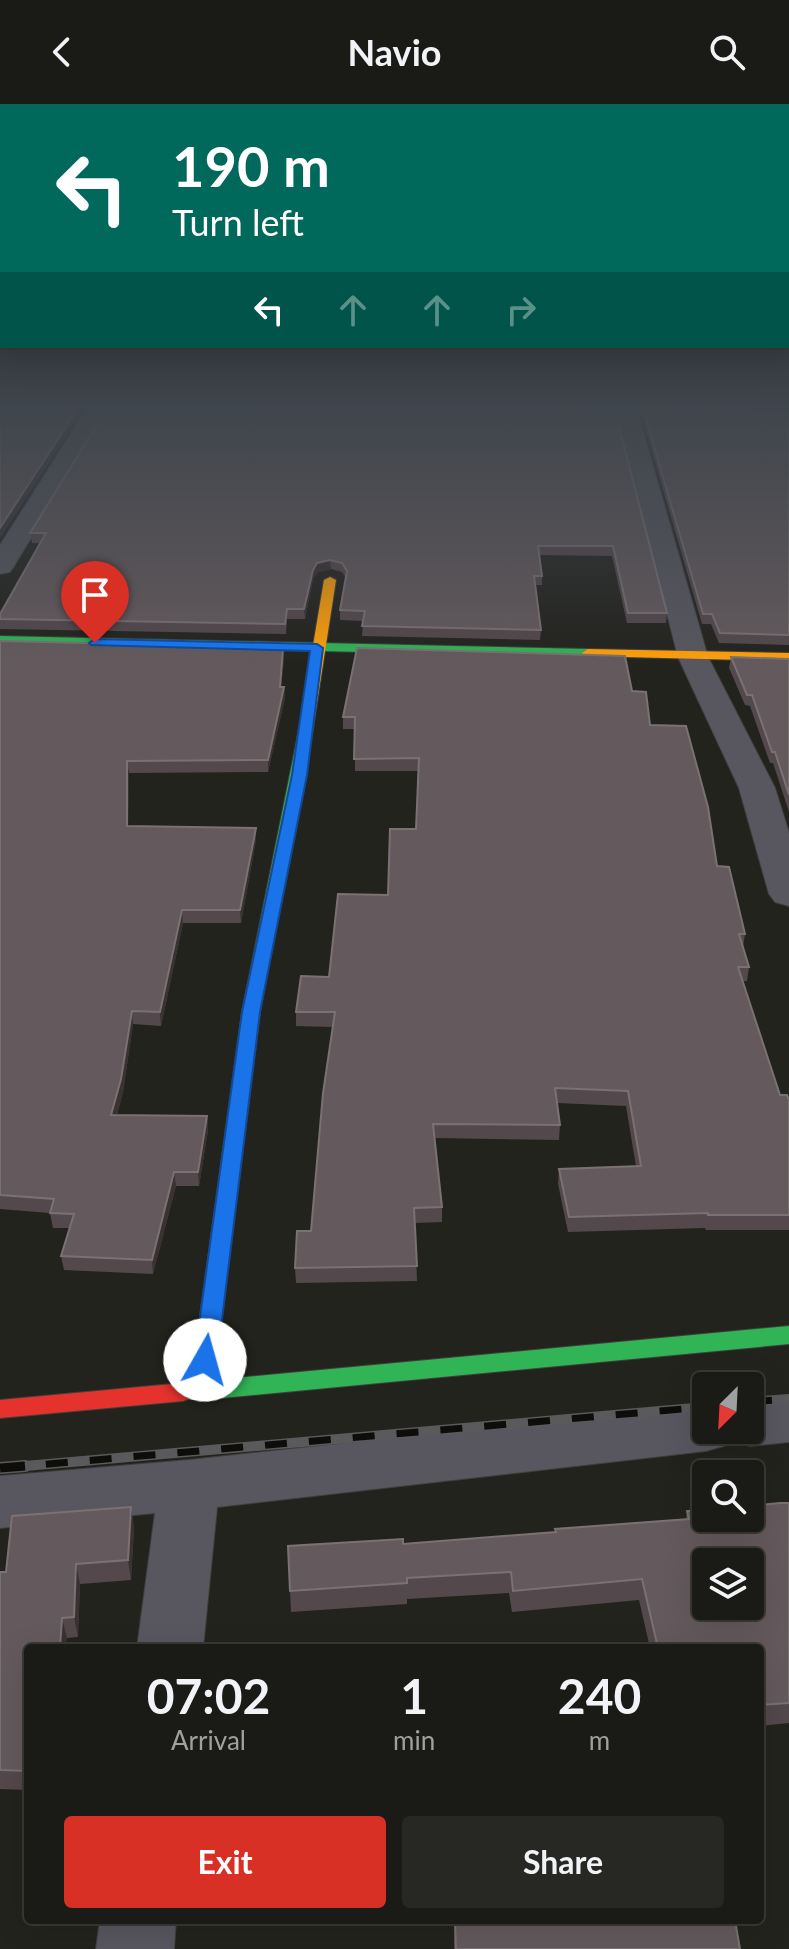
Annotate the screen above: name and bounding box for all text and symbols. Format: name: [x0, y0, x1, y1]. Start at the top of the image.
icon: back: [40, 30, 84, 74]
text: Navio: [348, 30, 441, 74]
icon: search: [705, 30, 749, 74]
text: 190 m: [172, 132, 330, 199]
icon: left: [40, 136, 144, 240]
text: Turn left: [172, 200, 304, 244]
icon: left: [247, 288, 291, 332]
icon: ahead: [331, 288, 375, 332]
icon: ahead: [415, 288, 459, 332]
icon: right: [499, 288, 543, 332]
pin: [61, 561, 129, 643]
icon: arrive: [73, 573, 117, 617]
position arrow: [163, 1318, 247, 1402]
north arrow: [692, 1372, 764, 1444]
map controls: [692, 1372, 764, 1620]
button: search: [692, 1460, 764, 1532]
button: layers: [692, 1548, 764, 1620]
text: 07:02: [147, 1667, 270, 1724]
text: 1: [400, 1667, 428, 1724]
text: 240: [558, 1667, 641, 1724]
text: Arrival: [171, 1724, 246, 1756]
text: min: [393, 1724, 435, 1756]
text: m: [589, 1724, 610, 1756]
button: Exit: [64, 1816, 386, 1908]
button: Share: [402, 1816, 724, 1908]

